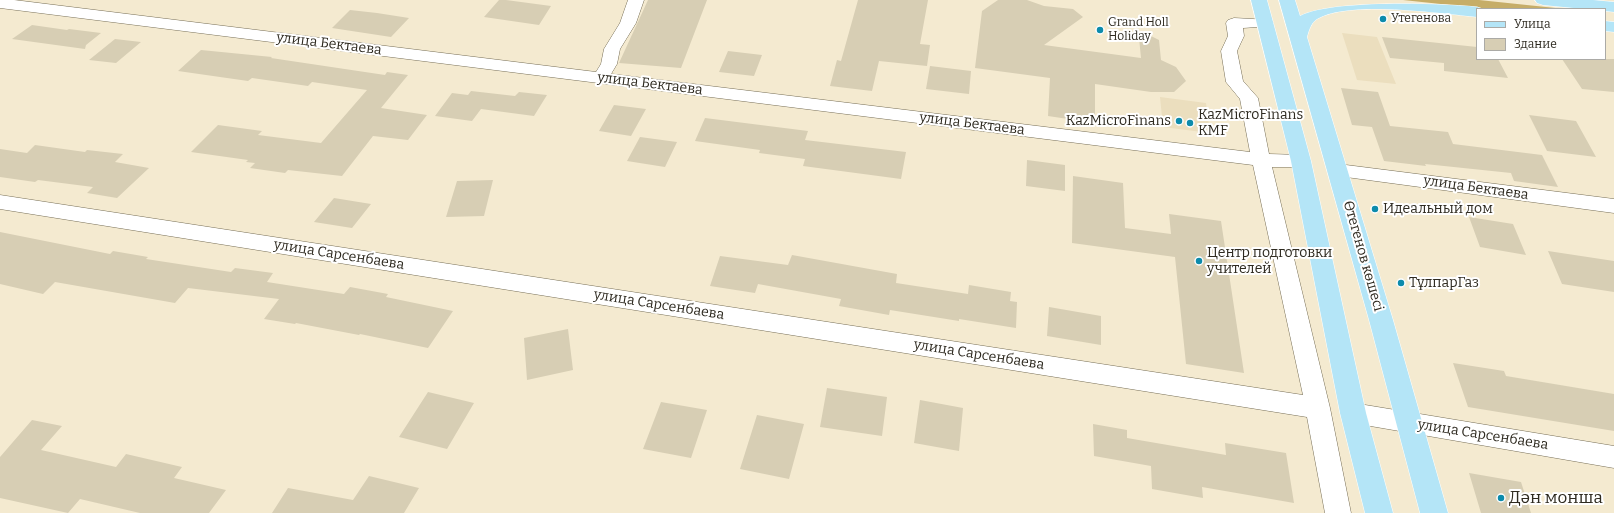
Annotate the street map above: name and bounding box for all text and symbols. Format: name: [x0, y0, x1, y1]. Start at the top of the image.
legend: [1476, 8, 1606, 60]
place label: Утегенова: [1391, 12, 1451, 26]
marker: Утегенова: [1378, 14, 1388, 24]
place label: Grand Holl Holiday: [1108, 16, 1169, 44]
text: Улица: [1514, 17, 1550, 31]
marker: Grand Holl Holiday: [1095, 25, 1105, 35]
street label: улица Бектаева: [275, 29, 383, 59]
text: Здание: [1514, 37, 1557, 51]
street label: улица Бектаева: [596, 69, 704, 99]
place label: KazMicroFinans KMF: [1198, 107, 1303, 140]
street label: улица Бектаева: [918, 109, 1026, 139]
place label: KazMicroFinans: [1066, 113, 1171, 129]
marker: KazMicroFinans: [1174, 116, 1184, 126]
marker: KazMicroFinans KMF: [1185, 118, 1195, 128]
street label: улица Бектаева: [1422, 172, 1530, 204]
street label: Өтегенов көшесі: [1339, 199, 1387, 313]
place label: Идеальный дом: [1383, 201, 1493, 217]
marker: Идеальный дом: [1370, 204, 1380, 214]
street label: улица Сарсенбаева: [273, 236, 405, 274]
place label: Центр подготовки учителей: [1207, 245, 1332, 278]
marker: Центр подготовки учителей: [1194, 256, 1204, 266]
place label: ТұлпарГаз: [1409, 275, 1479, 291]
marker: ТұлпарГаз: [1396, 278, 1406, 288]
street label: улица Сарсенбаева: [593, 286, 725, 324]
street label: улица Сарсенбаева: [913, 336, 1045, 374]
street label: улица Сарсенбаева: [1417, 416, 1549, 454]
place label: Дән монша: [1509, 488, 1603, 508]
marker: Дән монша: [1496, 493, 1506, 503]

